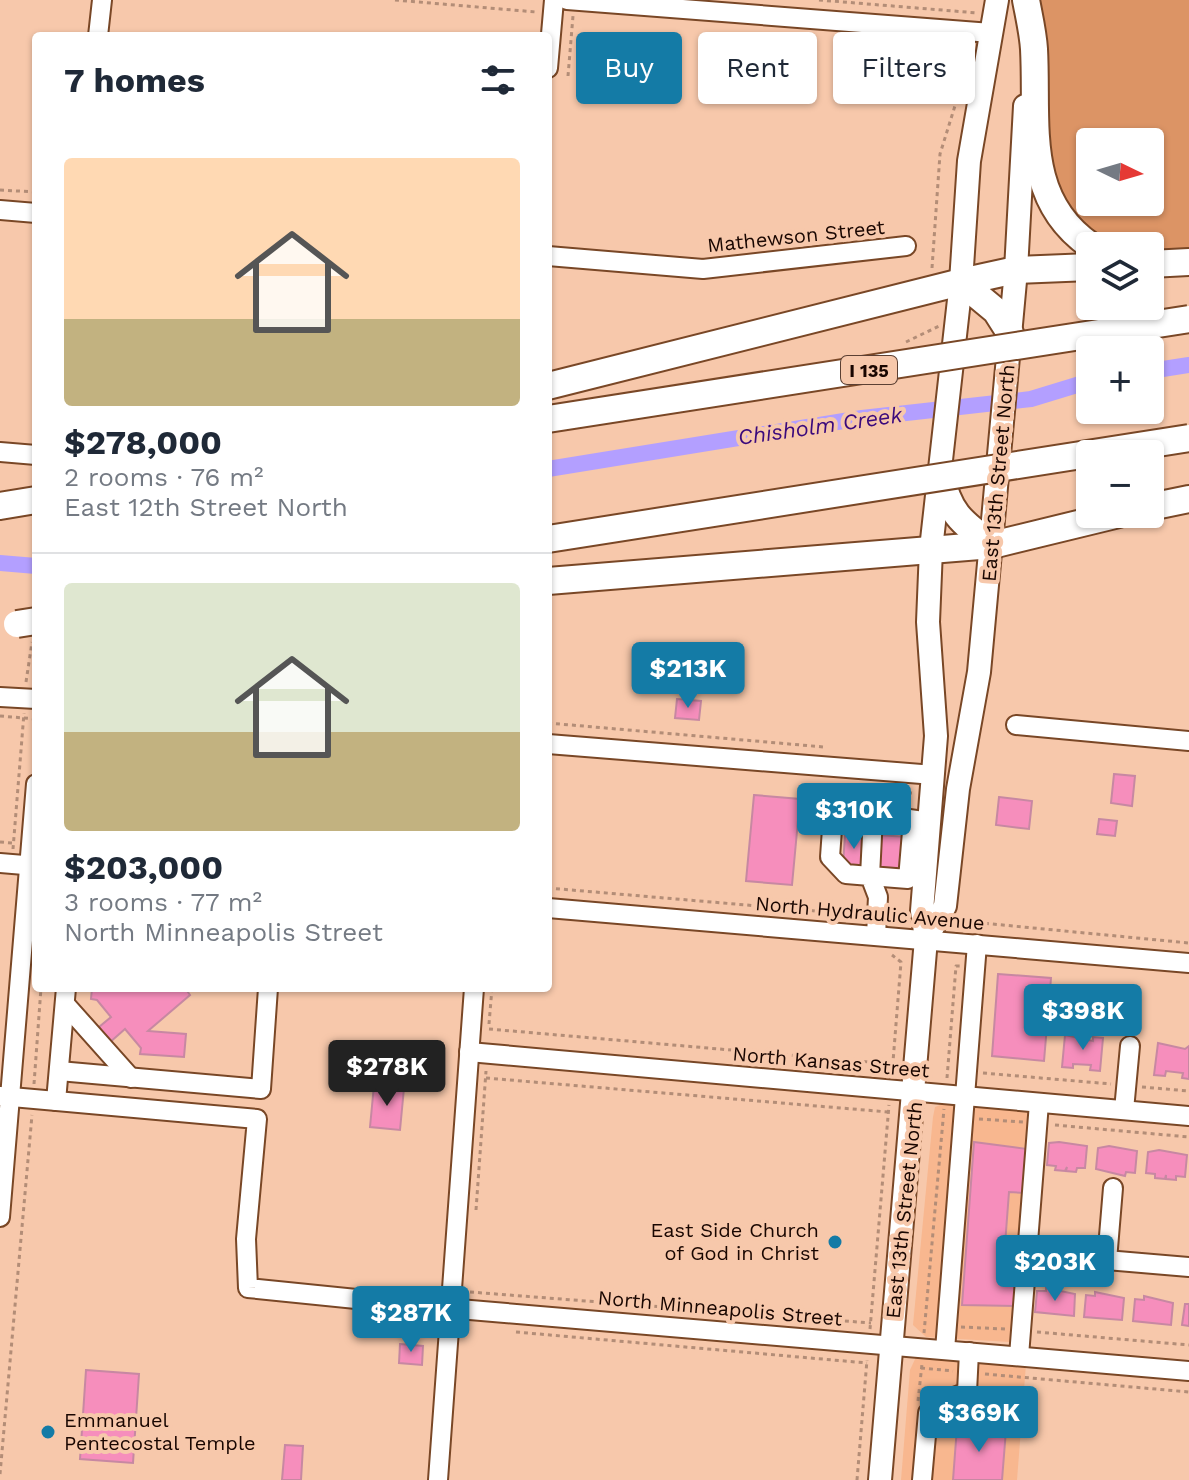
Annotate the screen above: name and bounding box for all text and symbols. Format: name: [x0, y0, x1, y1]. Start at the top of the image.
chip: Buy: [576, 32, 682, 104]
chip: Rent: [698, 32, 817, 104]
chip: Filters: [833, 32, 975, 104]
icon: filters: [476, 58, 520, 102]
text: 7 homes: [64, 60, 205, 100]
north arrow: [1076, 128, 1164, 216]
map controls: [1076, 128, 1164, 528]
icon: home: [220, 210, 364, 354]
street label: Mathewson Street: [706, 215, 887, 257]
button: layers: [1076, 232, 1164, 320]
button: +: [1076, 336, 1164, 424]
road number: I 135: [841, 356, 897, 384]
street label: East 13th Street North: [977, 363, 1019, 583]
water label: Chisholm Creek: [736, 402, 905, 450]
text: $278,000: [64, 422, 222, 462]
button: −: [1076, 440, 1164, 528]
text: 2 rooms · 76 m²: [64, 462, 263, 492]
text: East 12th Street North: [64, 492, 348, 522]
icon: home: [220, 635, 364, 779]
pin: $213K: [632, 642, 744, 710]
text: $213K: [650, 653, 726, 683]
pin: $310K: [798, 783, 910, 851]
text: $310K: [815, 794, 893, 824]
text: $203,000: [64, 847, 223, 887]
text: 3 rooms · 77 m²: [64, 887, 262, 917]
street label: North Hydraulic Avenue: [754, 891, 986, 935]
text: North Minneapolis Street: [64, 917, 383, 947]
pin: $398K: [1027, 984, 1139, 1052]
text: $398K: [1042, 995, 1124, 1025]
pin: $278K: [331, 1040, 443, 1108]
street label: North Kansas Street: [732, 1041, 931, 1083]
text: $278K: [346, 1051, 428, 1081]
street label: East 13th Street North: [881, 1100, 927, 1320]
place label: East Side Church of God in Christ: [650, 1218, 820, 1265]
marker: East Side Church of God in Christ: [826, 1233, 844, 1251]
pin: $203K: [999, 1235, 1111, 1303]
text: $203K: [1014, 1246, 1096, 1276]
street label: North Minneapolis Street: [597, 1285, 844, 1331]
pin: $287K: [355, 1286, 467, 1354]
text: $287K: [370, 1297, 452, 1327]
pin: $369K: [923, 1386, 1035, 1454]
text: $369K: [938, 1397, 1020, 1427]
place label: Emmanuel Pentecostal Temple: [64, 1408, 256, 1455]
marker: Emmanuel Pentecostal Temple: [39, 1423, 57, 1441]

